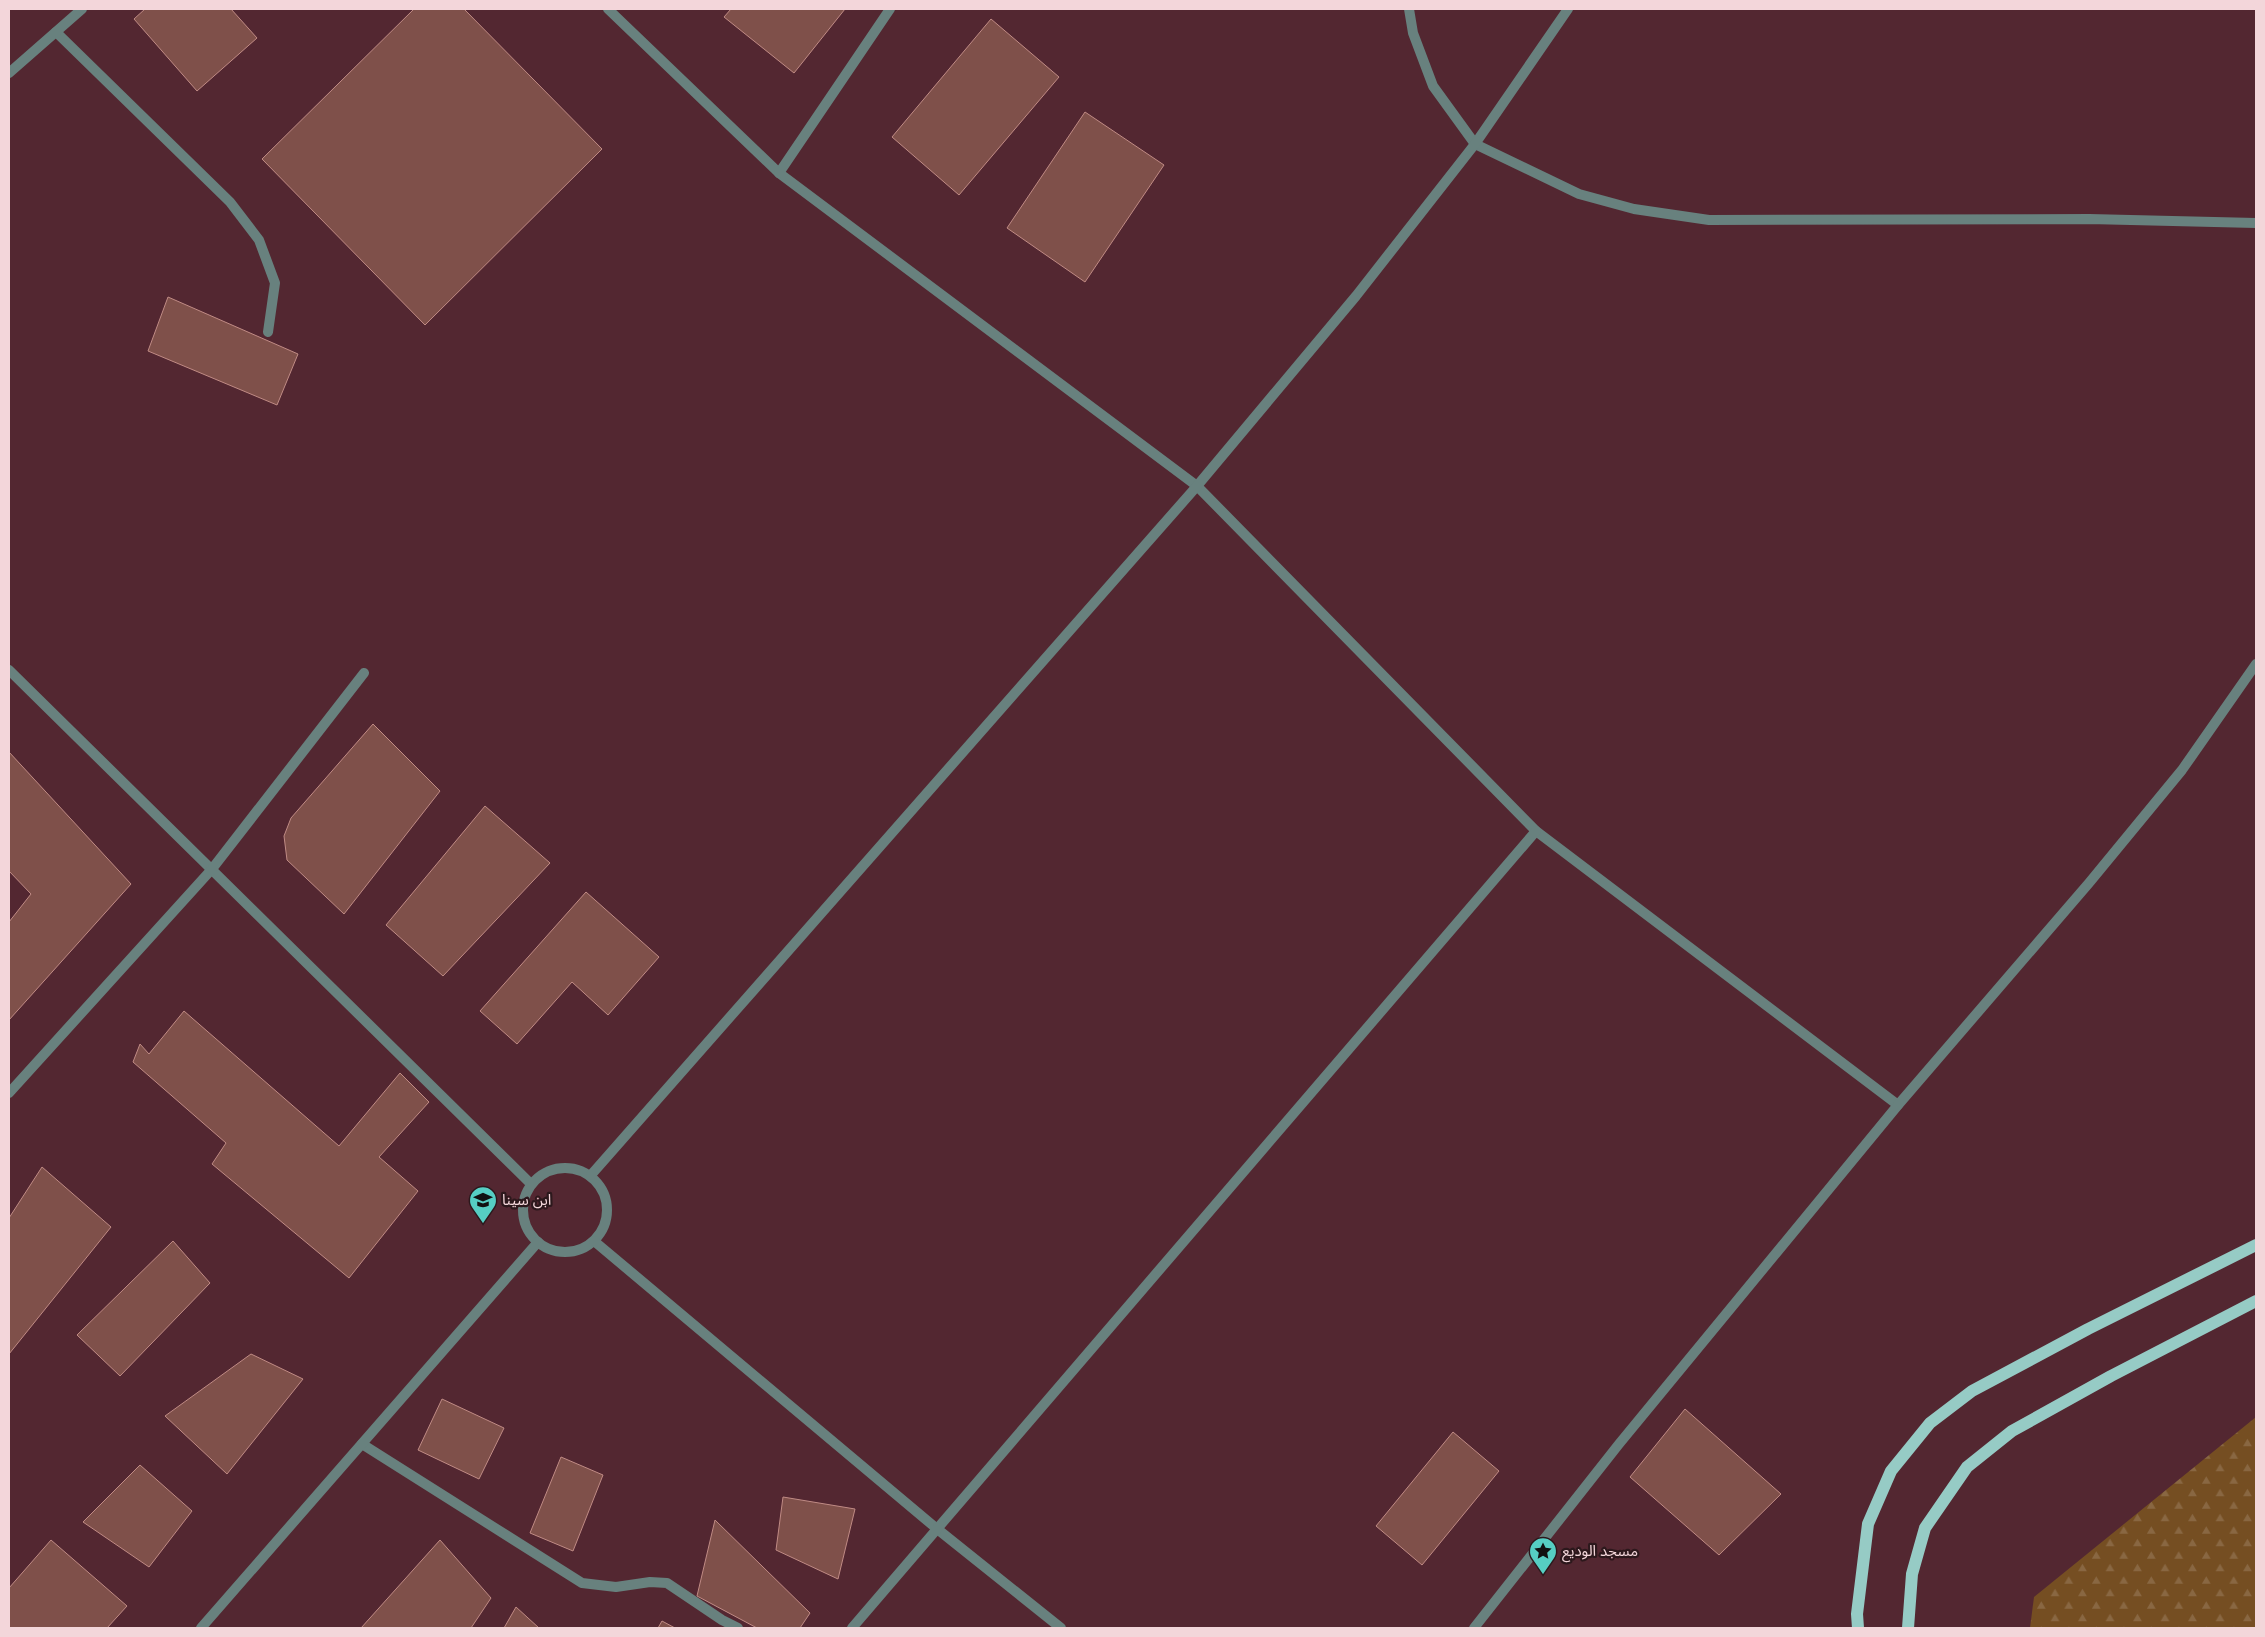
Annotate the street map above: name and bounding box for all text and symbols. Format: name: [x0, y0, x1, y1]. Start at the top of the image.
school or university icon: ابن سينا: [468, 1185, 498, 1224]
place label: ابن سينا: [502, 1190, 551, 1209]
place icon: مسجد الوديع: [1528, 1536, 1558, 1575]
place label: مسجد الوديع: [1562, 1541, 1638, 1563]

